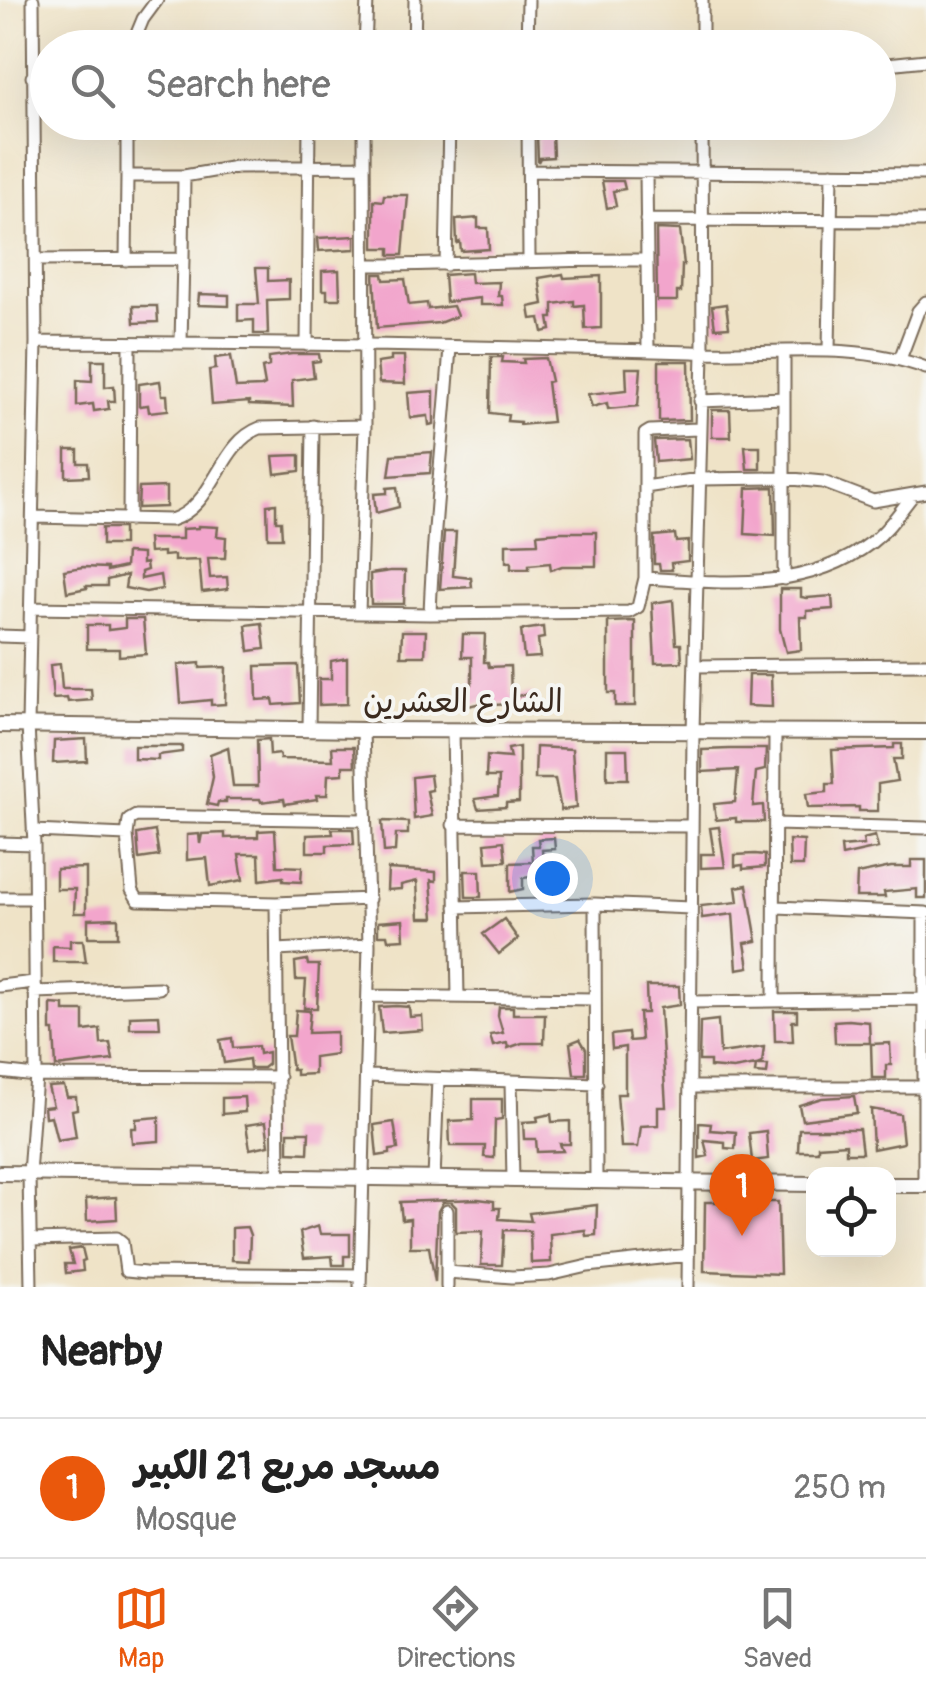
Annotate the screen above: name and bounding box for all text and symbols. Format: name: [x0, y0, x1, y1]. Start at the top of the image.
search box: [30, 30, 896, 140]
icon: search: [65, 58, 120, 113]
text: Search here: [145, 61, 331, 109]
street label: الشارع العشرين: [363, 682, 563, 723]
your location: [527, 853, 578, 904]
pin: 1: [710, 1154, 774, 1236]
map controls: [806, 1167, 896, 1257]
button: locate: [806, 1167, 896, 1257]
text: Nearby: [40, 1326, 162, 1378]
text: مسجد مربع 21 الكبير: [135, 1443, 441, 1491]
text: 1: [66, 1468, 79, 1508]
text: 250 m: [794, 1468, 886, 1508]
text: Mosque: [135, 1500, 236, 1540]
tab: Map: [114, 1581, 169, 1676]
tab: Directions: [396, 1581, 515, 1676]
tab: Saved: [743, 1581, 812, 1676]

